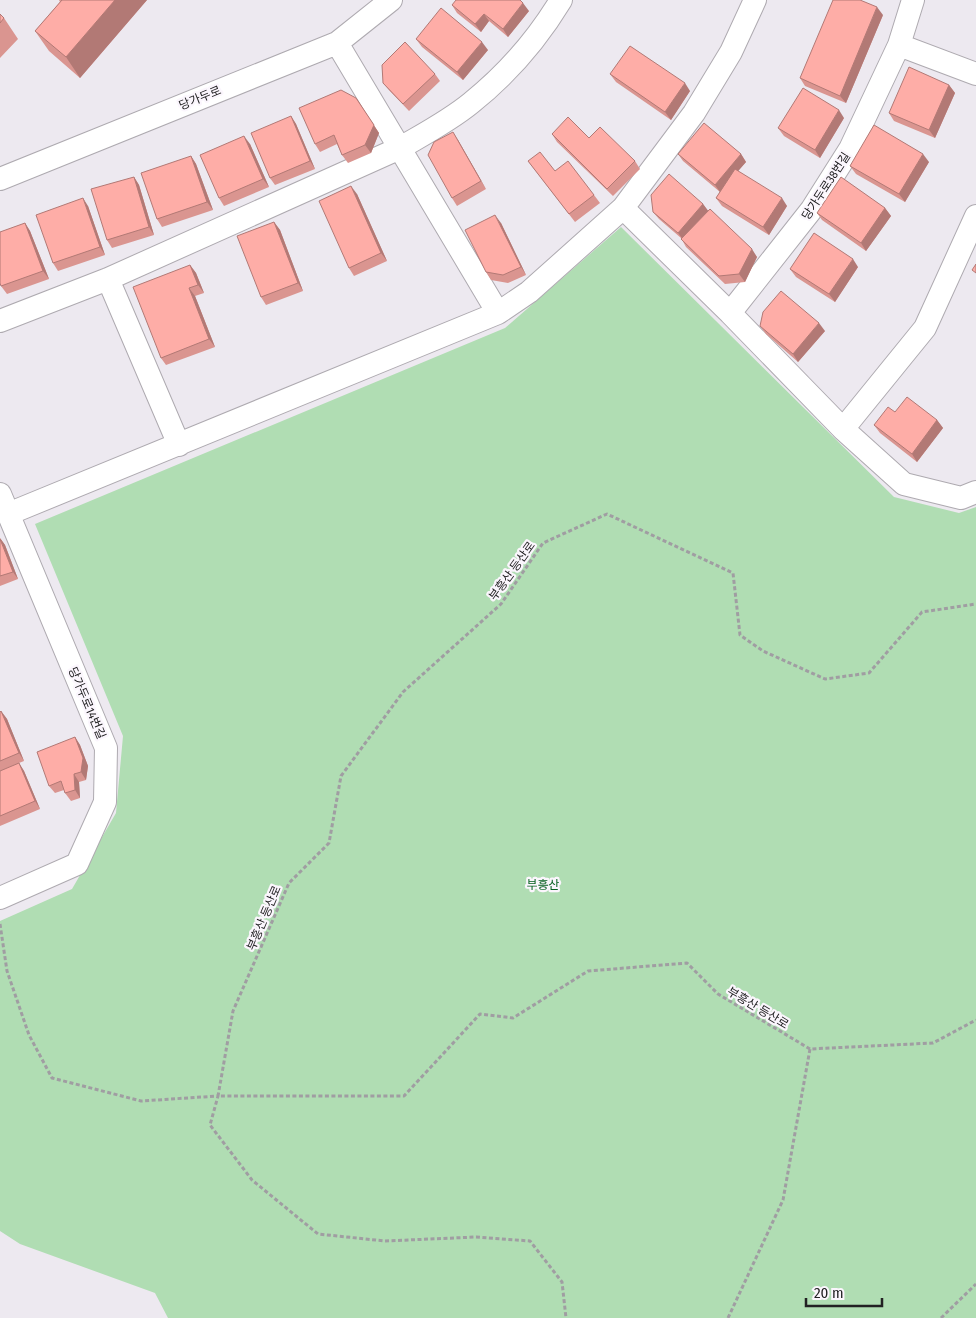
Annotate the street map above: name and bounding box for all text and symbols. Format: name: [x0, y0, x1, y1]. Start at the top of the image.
street label: 당가두로: [177, 83, 223, 113]
street label: 당가두로38번길: [799, 150, 853, 222]
street label: 부흥산 등산로: [486, 539, 538, 603]
street label: 당가두로14번길: [66, 665, 108, 741]
park label: 부흥산: [526, 878, 560, 892]
street label: 부흥산 등산로: [244, 883, 284, 953]
street label: 부흥산 등산로: [725, 984, 791, 1032]
scale bar: [806, 1276, 882, 1308]
text: 20 m: [814, 1284, 844, 1302]

